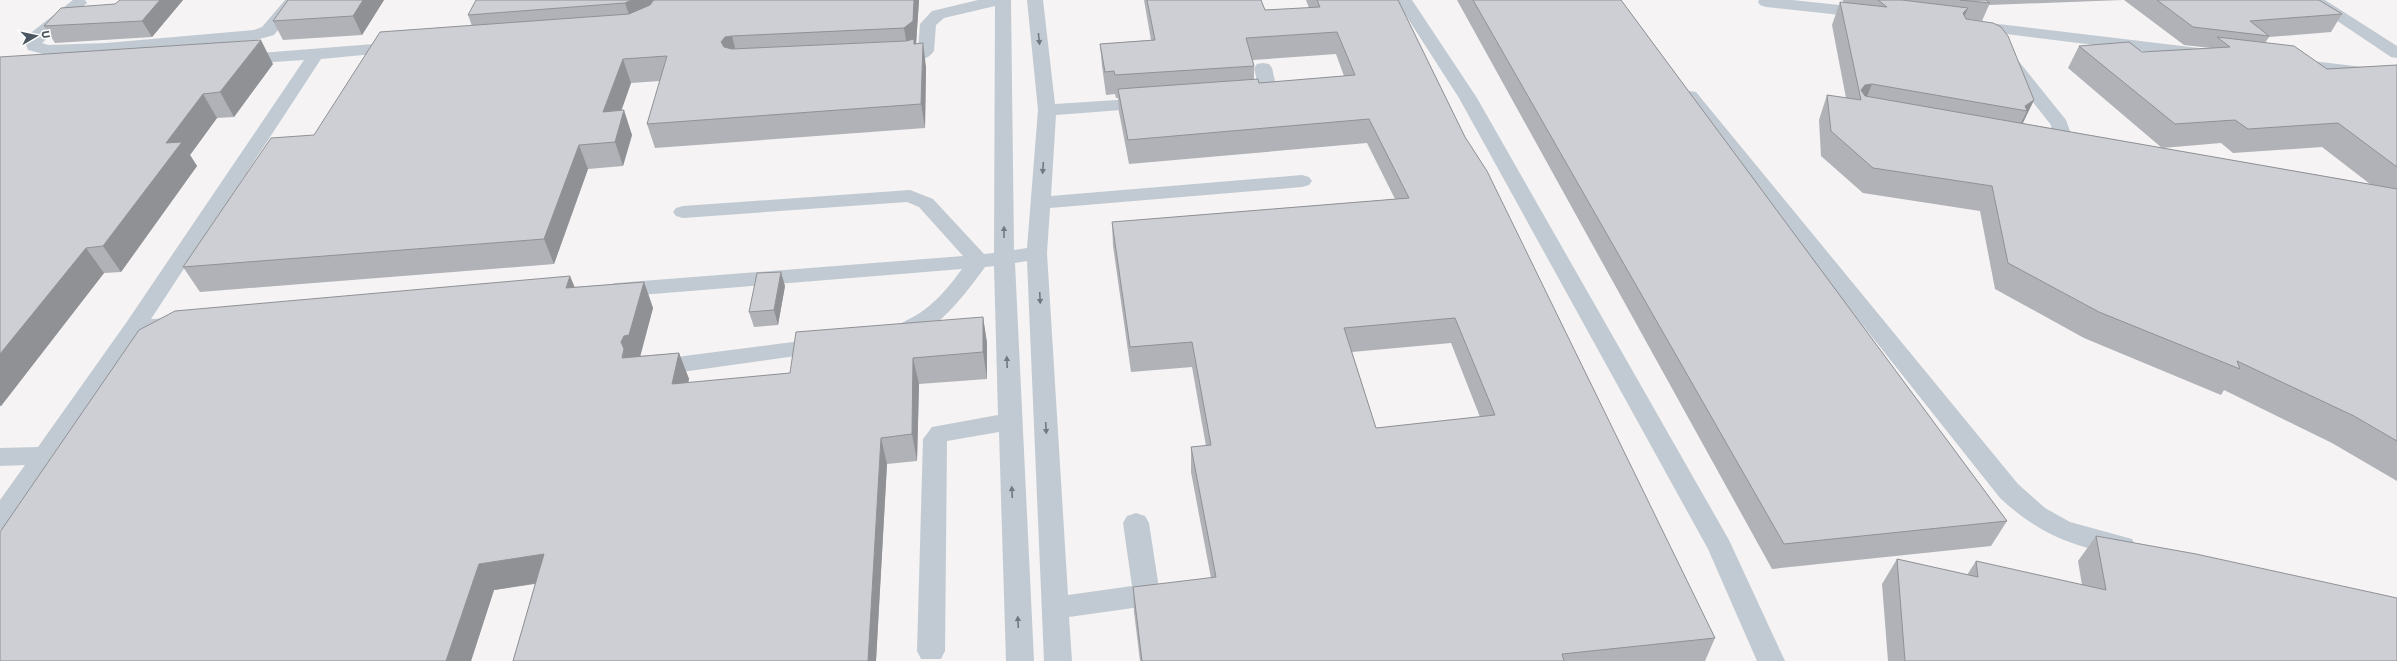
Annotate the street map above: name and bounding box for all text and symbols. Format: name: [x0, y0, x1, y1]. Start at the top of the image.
north arrow: [16, 16, 56, 56]
text: U: [37, 29, 54, 40]
one-way arrow: [1036, 33, 1042, 45]
one-way arrow: [1039, 162, 1046, 174]
one-way arrow: [1001, 225, 1007, 238]
one-way arrow: [1036, 292, 1043, 304]
one-way arrow: [1004, 355, 1010, 368]
one-way arrow: [1043, 422, 1050, 434]
one-way arrow: [1009, 485, 1015, 498]
one-way arrow: [1015, 615, 1021, 628]

